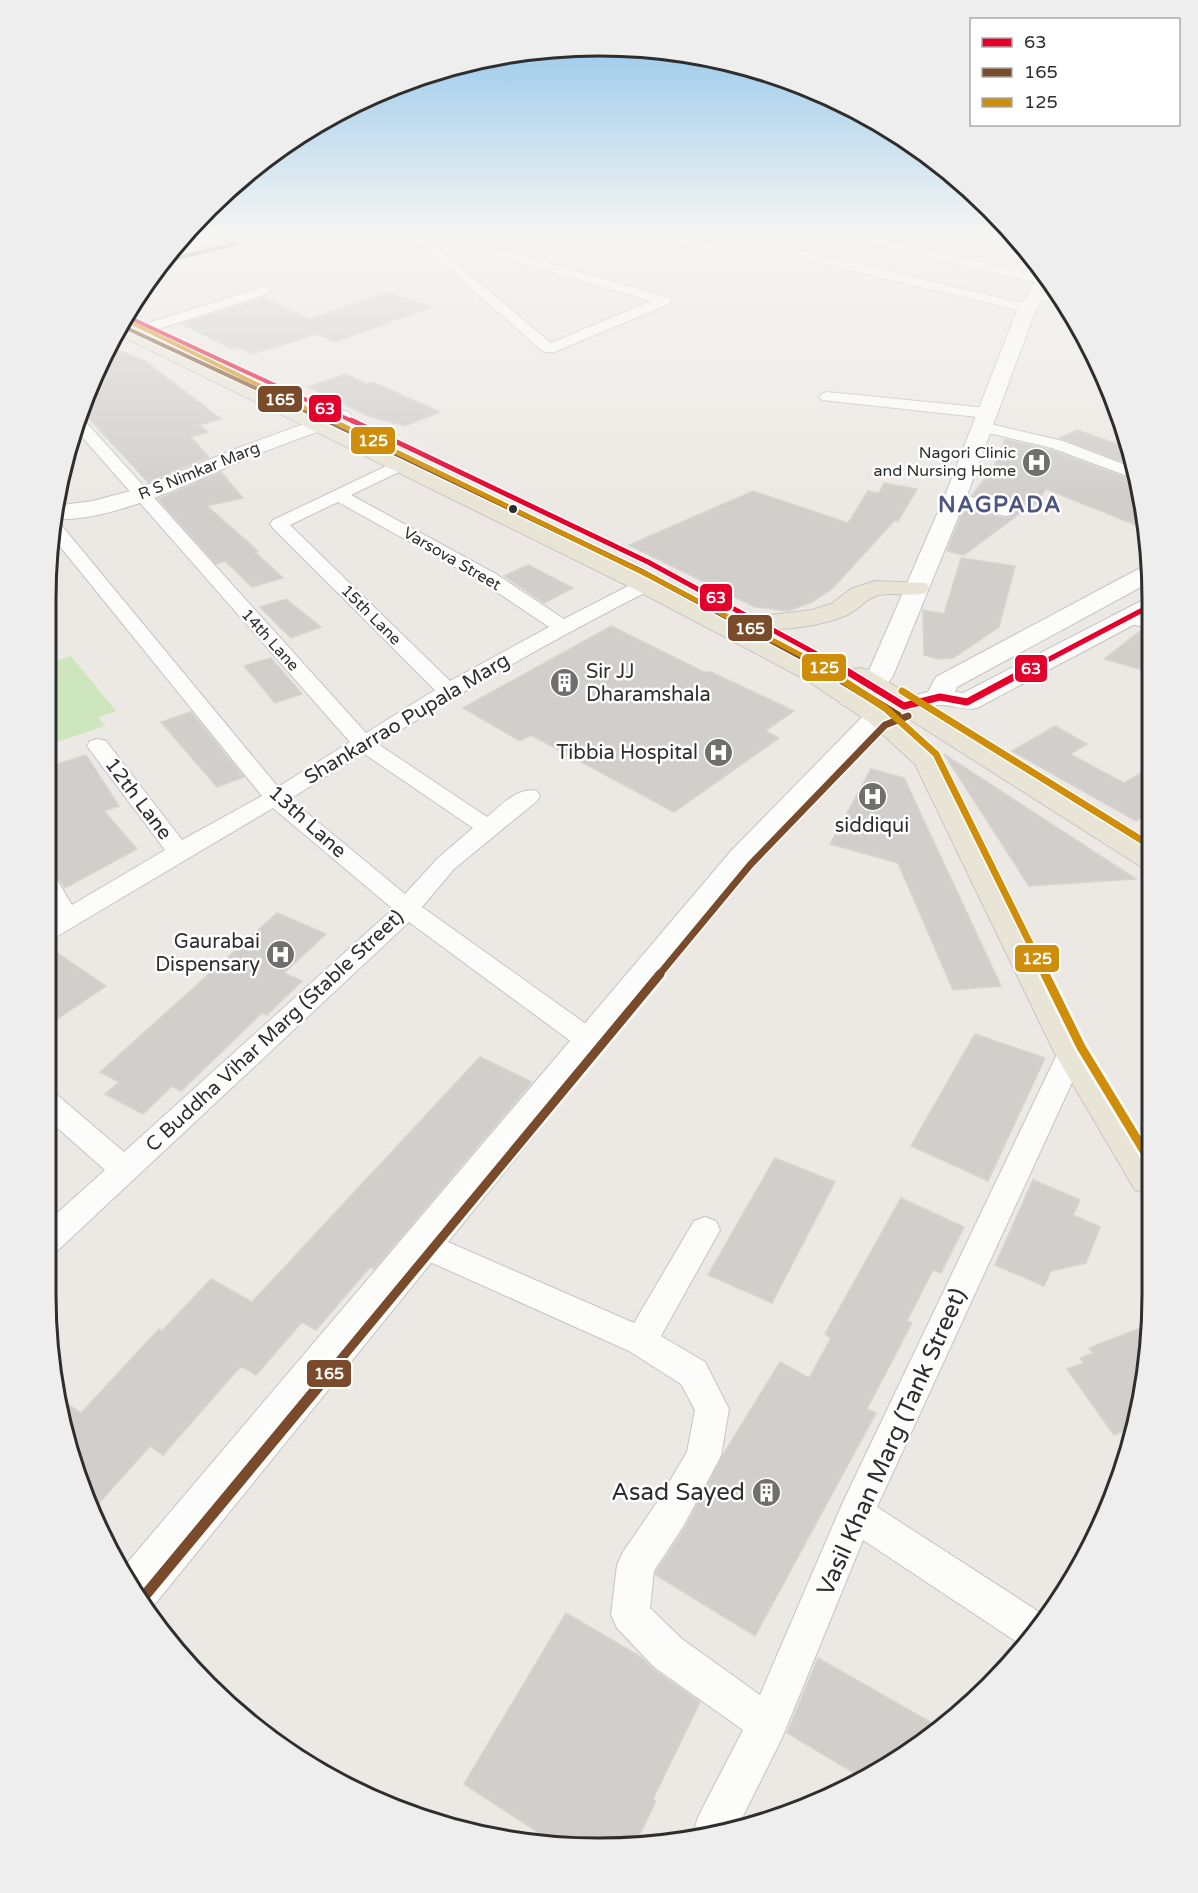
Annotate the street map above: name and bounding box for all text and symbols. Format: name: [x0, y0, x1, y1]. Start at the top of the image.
legend: [970, 18, 1180, 126]
text: 63: [1024, 31, 1047, 53]
text: 165: [1024, 61, 1058, 83]
text: 125: [1024, 91, 1058, 113]
line badge: 165: [257, 385, 303, 413]
text: 165: [265, 390, 295, 410]
line badge: 63: [308, 394, 342, 423]
text: 63: [315, 399, 335, 419]
line badge: 125: [350, 426, 396, 455]
text: 125: [358, 431, 388, 451]
street label: R S Nimkar Marg: [135, 438, 263, 504]
place label: Nagori Clinic and Nursing Home: [874, 443, 1016, 481]
hospital icon: Nagori Clinic and Nursing Home: [1021, 446, 1053, 478]
district label: NAGPADA: [938, 492, 1062, 518]
unlabelled marker: [507, 503, 519, 515]
street label: Varsova Street: [399, 523, 505, 595]
street label: 15th Lane: [337, 581, 405, 649]
line badge: 63: [699, 583, 733, 612]
text: 63: [706, 588, 726, 608]
street label: 14th Lane: [237, 605, 303, 675]
line badge: 165: [727, 614, 773, 642]
text: 165: [735, 619, 765, 639]
street label: Shankarrao Pupala Marg: [300, 648, 514, 790]
line badge: 125: [801, 653, 847, 682]
line badge: 63: [1014, 654, 1048, 683]
text: 125: [809, 658, 839, 678]
text: 63: [1021, 659, 1041, 679]
place label: Sir JJ Dharamshala: [586, 660, 711, 707]
building icon: Sir JJ Dharamshala: [549, 667, 581, 699]
hospital icon: Tibbia Hospital: [703, 737, 735, 769]
place label: Tibbia Hospital: [556, 741, 698, 765]
street label: 12th Lane: [99, 753, 177, 845]
hospital icon: siddiqui: [856, 780, 888, 812]
street label: 13th Lane: [263, 781, 351, 863]
place label: siddiqui: [835, 814, 909, 838]
street label: C Buddha Vihar Marg (Stable Street): [141, 905, 409, 1157]
place label: Gaurabai Dispensary: [155, 930, 260, 977]
hospital icon: Gaurabai Dispensary: [265, 938, 297, 970]
line badge: 125: [1014, 944, 1060, 973]
text: 125: [1022, 949, 1052, 969]
street label: Vasil Khan Marg (Tank Street): [811, 1284, 973, 1600]
line badge: 165: [306, 1359, 352, 1388]
text: 165: [314, 1364, 344, 1384]
building icon: Asad Sayed: [750, 1476, 782, 1508]
place label: Asad Sayed: [611, 1478, 745, 1507]

